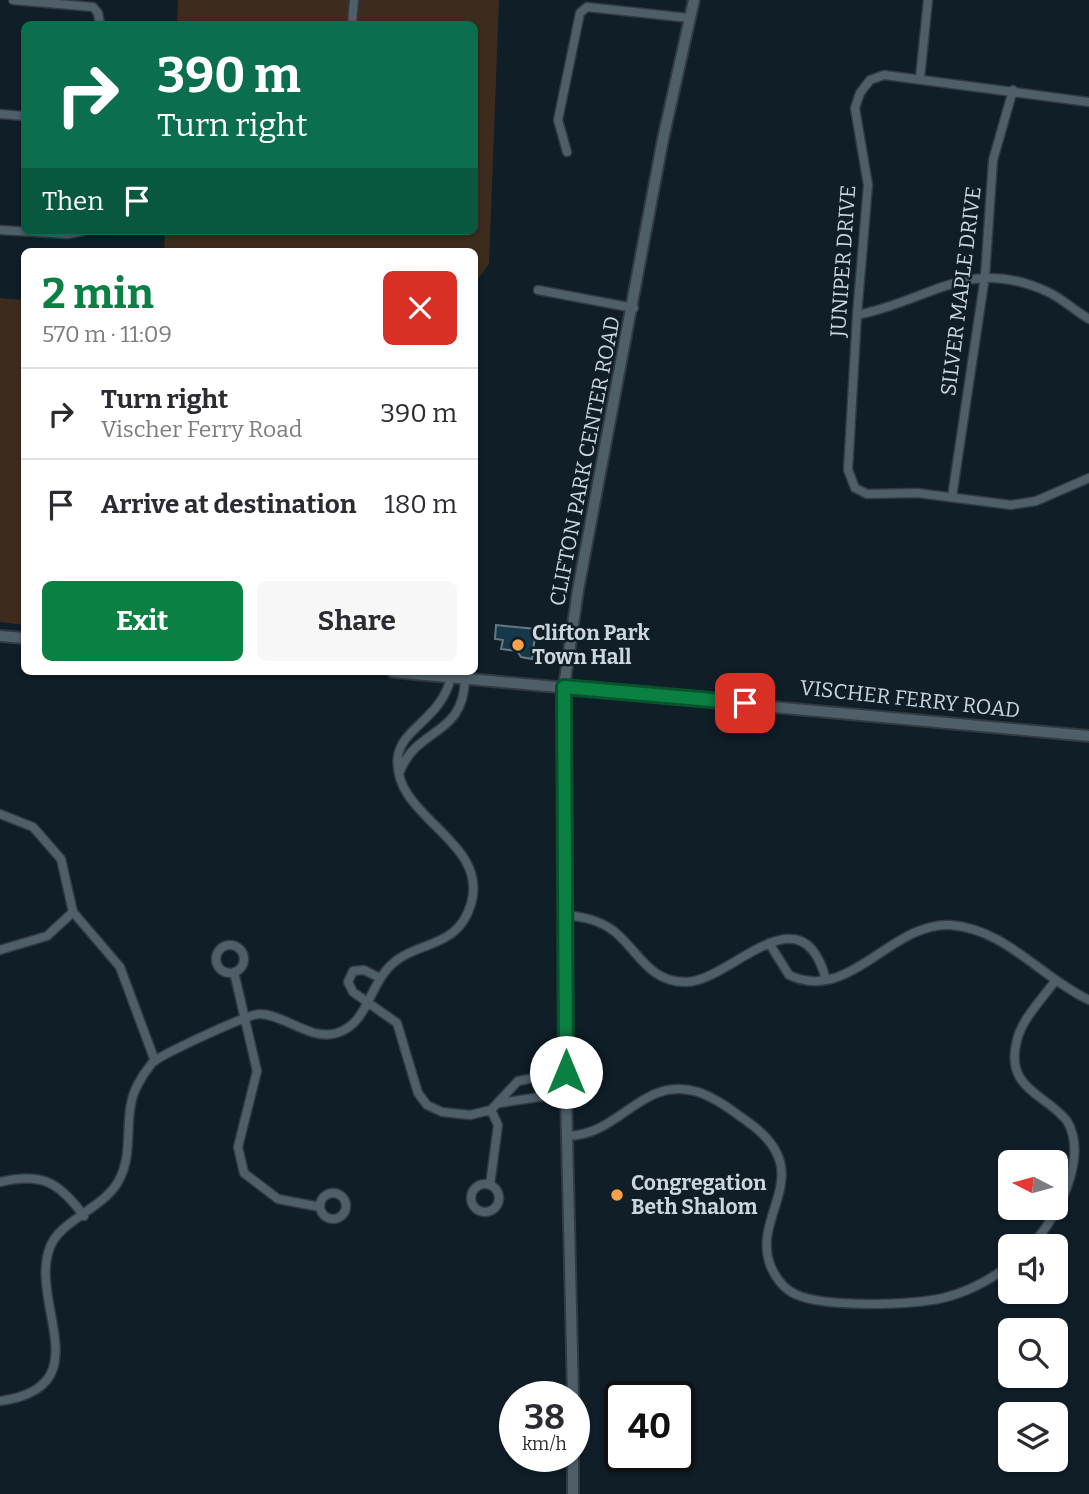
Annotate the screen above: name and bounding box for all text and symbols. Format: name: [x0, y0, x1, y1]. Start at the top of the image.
text: 390 m: [157, 46, 301, 105]
icon: right: [42, 49, 133, 140]
text: Turn right: [157, 106, 308, 144]
icon: arrive: [118, 182, 156, 220]
street label: JUNIPER DRIVE: [825, 184, 861, 339]
street label: SILVER MAPLE DRIVE: [935, 185, 987, 397]
text: Then: [42, 186, 104, 217]
text: 2 min: [42, 269, 154, 319]
button: close: [383, 271, 457, 345]
street label: CLIFTON PARK CENTER ROAD: [544, 314, 626, 608]
text: 570 m · 11:09: [42, 320, 172, 348]
text: Turn right: [101, 384, 228, 415]
icon: right: [42, 395, 80, 433]
text: 390 m: [380, 398, 457, 429]
text: Vischer Ferry Road: [101, 415, 302, 443]
icon: arrive: [42, 486, 80, 524]
text: Arrive at destination: [101, 489, 356, 520]
text: 180 m: [384, 489, 457, 520]
button: Exit: [42, 581, 243, 661]
button: Share: [257, 581, 457, 661]
place label: Clifton Park Town Hall: [532, 620, 650, 670]
marker: Clifton Park Town Hall: [510, 637, 526, 653]
pin: [715, 673, 775, 733]
street label: VISCHER FERRY ROAD: [799, 675, 1021, 723]
icon: arrive: [726, 684, 764, 722]
position arrow: [529, 1035, 603, 1109]
north arrow: [998, 1150, 1068, 1220]
map controls: [998, 1150, 1068, 1472]
place label: Congregation Beth Shalom: [631, 1170, 767, 1220]
marker: Congregation Beth Shalom: [609, 1187, 625, 1203]
button: sound: [998, 1234, 1068, 1304]
button: search: [998, 1318, 1068, 1388]
speed limit sign: 40: [604, 1381, 695, 1472]
text: 38: [524, 1396, 565, 1438]
button: layers: [998, 1402, 1068, 1472]
text: km/h: [522, 1433, 567, 1455]

